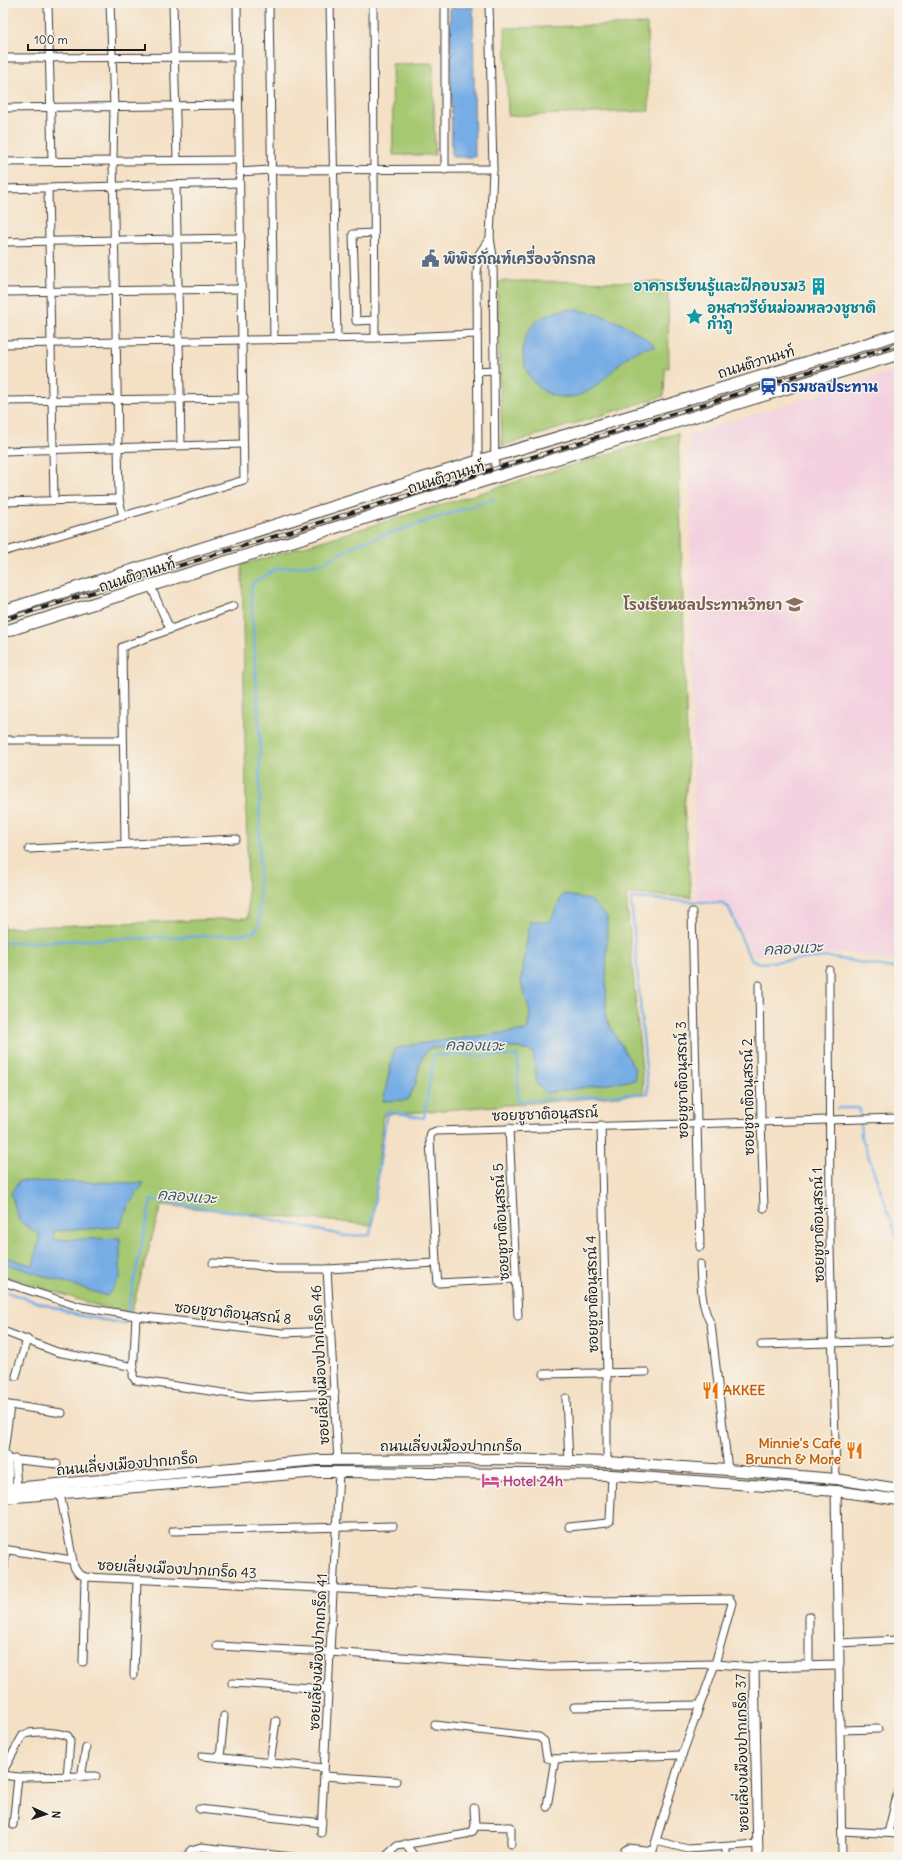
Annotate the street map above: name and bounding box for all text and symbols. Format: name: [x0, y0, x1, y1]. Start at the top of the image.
scale bar: [28, 26, 145, 52]
text: 100 m: [34, 32, 68, 47]
place label: พิพิธภัณฑ์เครื่องจักรกล: [443, 245, 596, 268]
public building icon: พิพิธภัณฑ์เครื่องจักรกล: [420, 249, 440, 269]
place label: อาคารเรียนรู้และฝึกอบรม3: [633, 276, 806, 297]
building icon: อาคารเรียนรู้และฝึกอบรม3: [809, 276, 829, 296]
place label: อนุสาวรีย์หม่อมหลวงชูชาติ กำภู: [707, 298, 876, 335]
place icon: อนุสาวรีย์หม่อมหลวงชูชาติ กำภู: [684, 306, 704, 326]
street label: ถนนติวานนท์: [715, 342, 797, 382]
station icon: กรมชลประทาน: [758, 377, 778, 397]
place label: กรมชลประทาน: [781, 378, 878, 396]
street label: ถนนติวานนท์: [405, 457, 487, 497]
street label: ถนนติวานนท์: [96, 554, 178, 596]
place label: โรงเรียนชลประทานวิทยา: [622, 595, 782, 614]
school or university icon: โรงเรียนชลประทานวิทยา: [785, 595, 805, 615]
water label: คลองแวะ: [763, 937, 824, 959]
street label: ซอยชูชาติอนุสรณ์ 3: [672, 1021, 693, 1139]
water label: คลองแวะ: [445, 1035, 506, 1055]
street label: ซอยชูชาติอนุสรณ์ 2: [738, 1038, 759, 1156]
street label: ซอยชูชาติอนุสรณ์: [492, 1103, 599, 1126]
street label: ซอยชูชาติอนุสรณ์ 5: [489, 1163, 514, 1281]
street label: ซอยชูชาติอนุสรณ์ 1: [808, 1167, 829, 1283]
water label: คลองแวะ: [157, 1184, 218, 1208]
street label: ซอยชูชาติอนุสรณ์ 4: [582, 1235, 603, 1353]
street label: ซอยเลี่ยงเมืองปากเกร็ด 46: [303, 1285, 333, 1446]
street label: ซอยชูชาติอนุสรณ์ 8: [173, 1298, 292, 1329]
restaurant icon: AKKEE: [700, 1380, 720, 1400]
place label: AKKEE: [723, 1381, 766, 1399]
street label: ถนนเลี่ยงเมืองปากเกร็ด: [380, 1433, 522, 1455]
place label: Minnie's Cafe Brunch & More: [745, 1434, 841, 1468]
restaurant icon: Minnie's Cafe Brunch & More: [844, 1441, 864, 1461]
street label: ถนนเลี่ยงเมืองปากเกร็ด: [55, 1445, 199, 1479]
hotel icon: Hotel 24h: [480, 1471, 500, 1491]
place label: Hotel 24h: [503, 1472, 563, 1490]
street label: ซอยเลี่ยงเมืองปากเกร็ด 43: [97, 1552, 258, 1582]
street label: ซอยเลี่ยงเมืองปากเกร็ด 41: [301, 1573, 331, 1731]
street label: ซอยเลี่ยงเมืองปากเกร็ด 37: [728, 1673, 752, 1833]
north arrow: [26, 1794, 66, 1834]
text: N: [49, 1810, 63, 1819]

